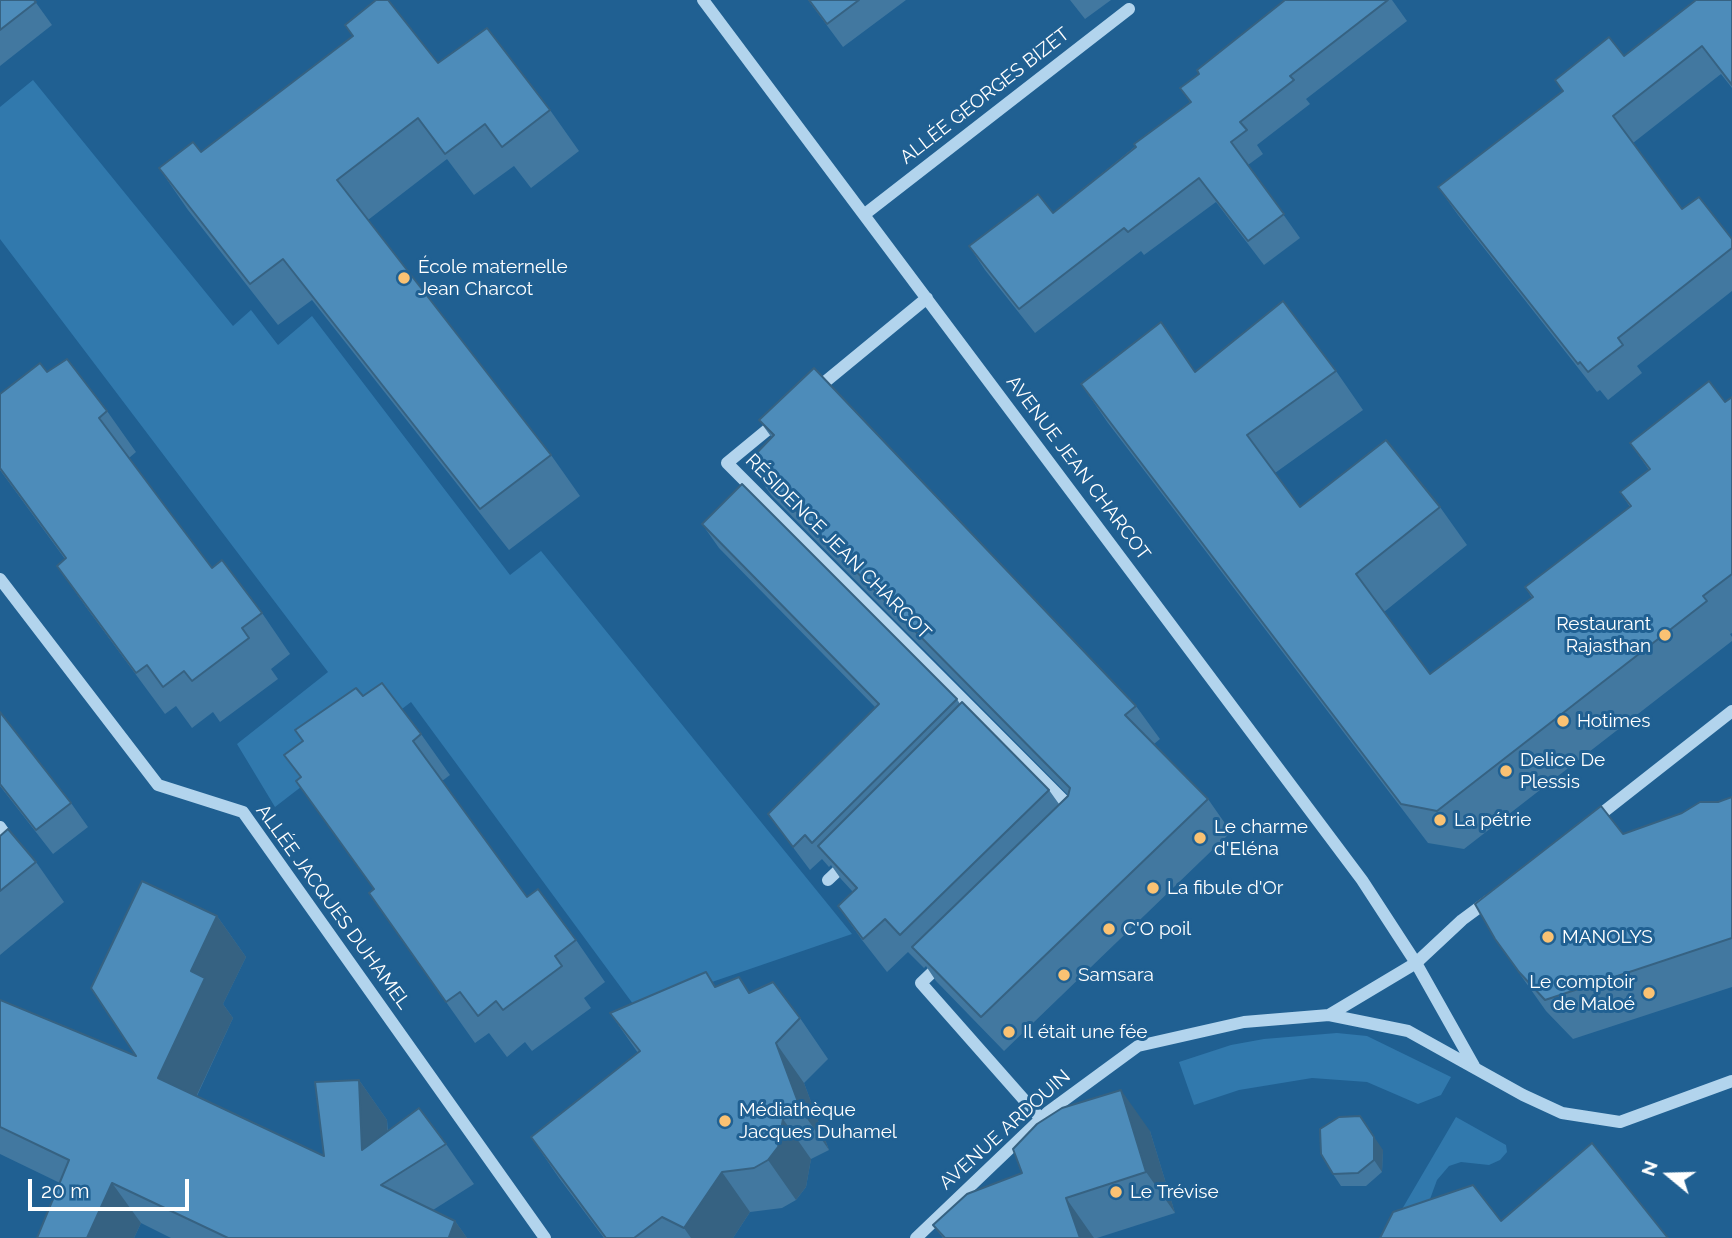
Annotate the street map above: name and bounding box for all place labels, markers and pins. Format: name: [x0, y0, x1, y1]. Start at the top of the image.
place label: École maternelle Jean Charcot: [418, 256, 568, 300]
marker: École maternelle Jean Charcot: [396, 270, 412, 286]
place label: Restaurant Rajasthan: [1556, 613, 1651, 657]
marker: Restaurant Rajasthan: [1657, 627, 1673, 643]
place label: Hotimes: [1577, 710, 1650, 732]
marker: Hotimes: [1555, 713, 1571, 729]
place label: Delice De Plessis: [1520, 749, 1605, 793]
marker: Delice De Plessis: [1498, 763, 1514, 779]
place label: La pétrie: [1454, 809, 1531, 831]
marker: La pétrie: [1432, 812, 1448, 828]
place label: Le charme d'Eléna: [1214, 816, 1308, 860]
marker: Le charme d'Eléna: [1192, 830, 1208, 846]
place label: La fibule d'Or: [1167, 877, 1283, 899]
marker: La fibule d'Or: [1145, 880, 1161, 896]
place label: C'O poil: [1123, 918, 1191, 940]
marker: C'O poil: [1101, 921, 1117, 937]
place label: MANOLYS: [1562, 926, 1653, 948]
marker: MANOLYS: [1540, 929, 1556, 945]
place label: Samsara: [1078, 964, 1154, 986]
marker: Samsara: [1056, 967, 1072, 983]
place label: Le comptoir de Maloé: [1529, 971, 1635, 1015]
marker: Le comptoir de Maloé: [1641, 985, 1657, 1001]
place label: Il était une fée: [1023, 1021, 1147, 1043]
marker: Il était une fée: [1001, 1024, 1017, 1040]
place label: Médiathèque Jacques Duhamel: [739, 1099, 897, 1143]
marker: Médiathèque Jacques Duhamel: [717, 1113, 733, 1129]
place label: Le Trévise: [1130, 1181, 1219, 1203]
marker: Le Trévise: [1108, 1184, 1124, 1200]

